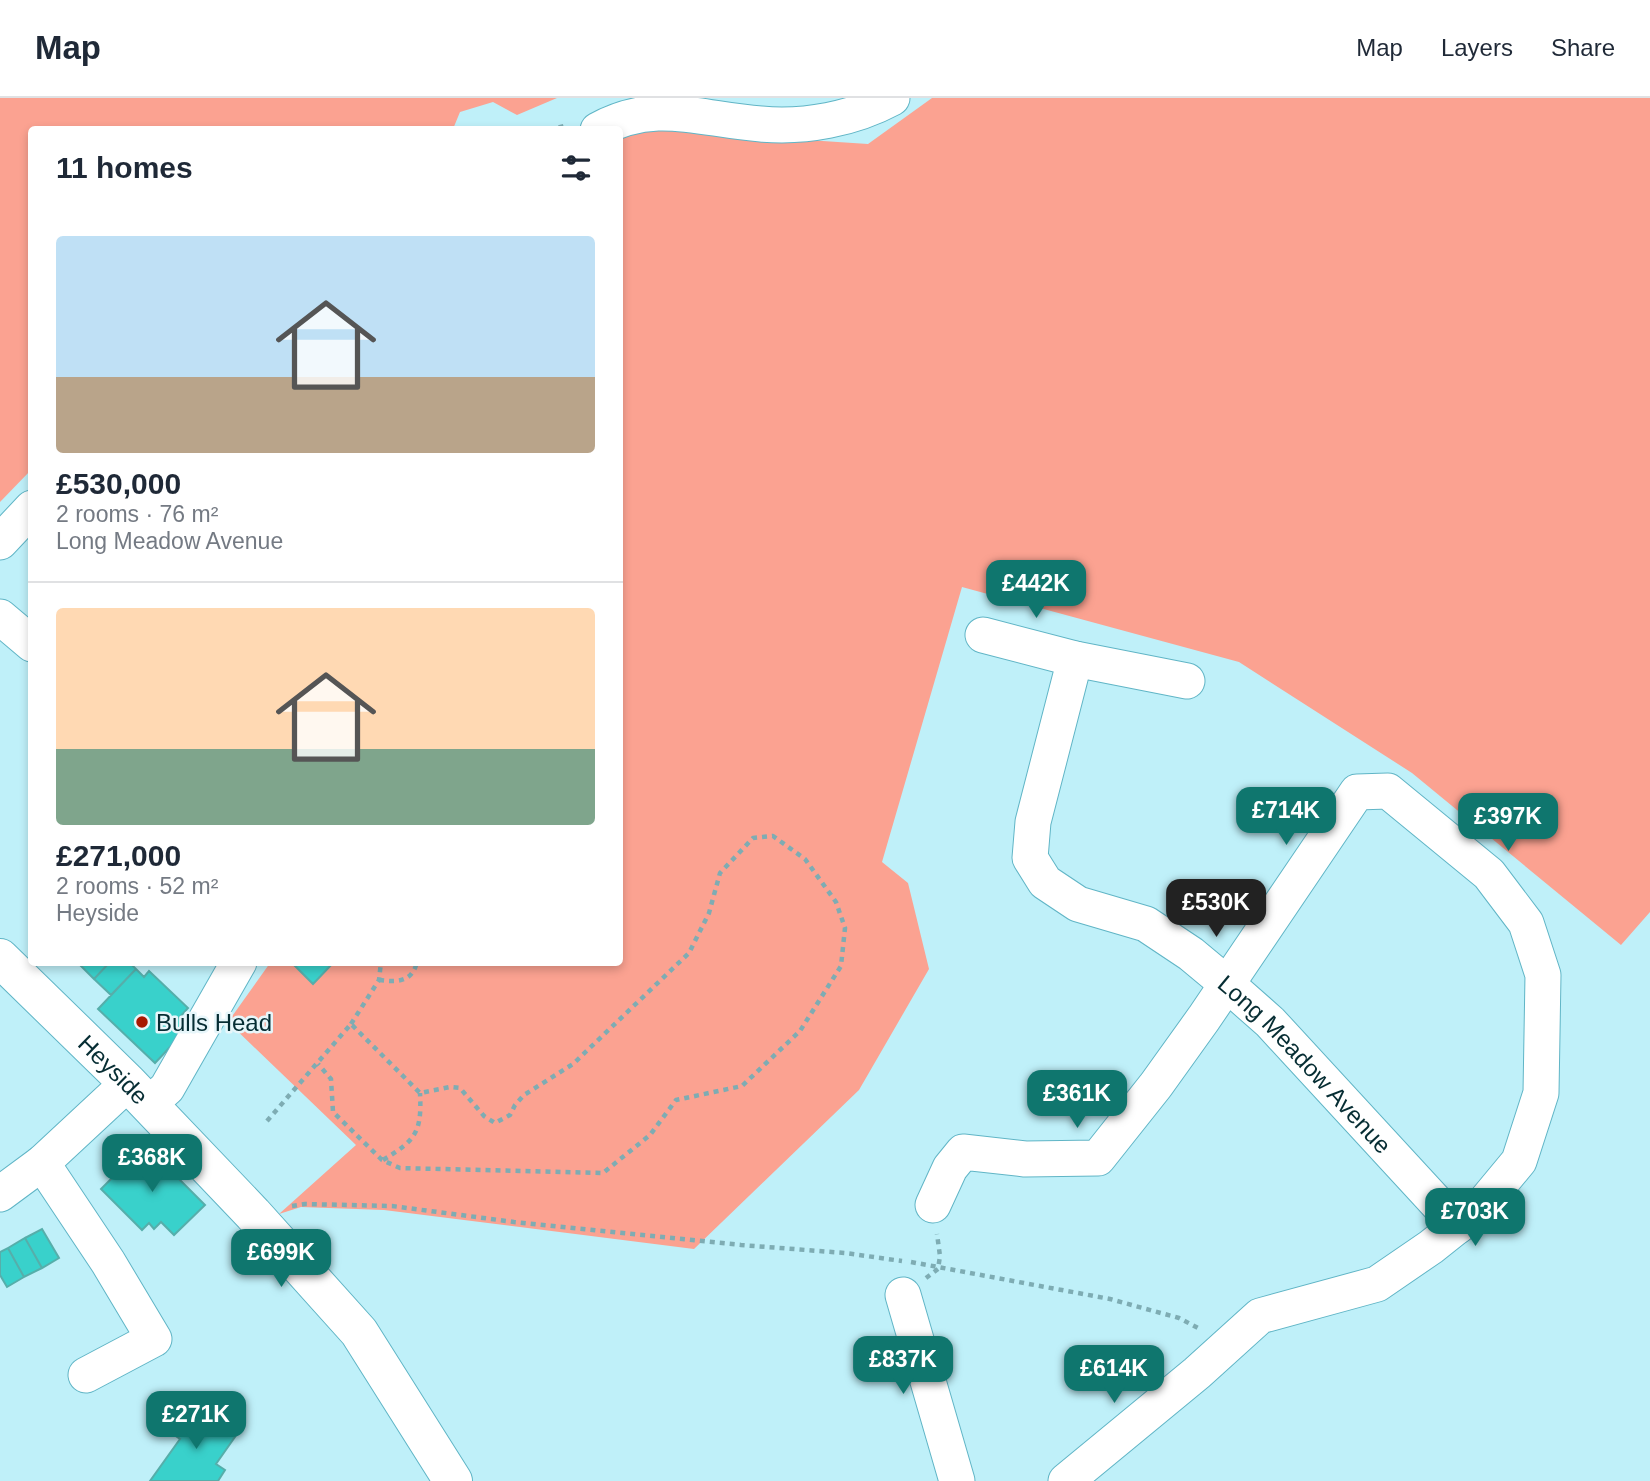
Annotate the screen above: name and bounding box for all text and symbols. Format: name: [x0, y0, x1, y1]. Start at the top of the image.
text: Map: [35, 29, 101, 66]
text: Map: [1356, 34, 1403, 61]
text: Layers: [1441, 34, 1513, 61]
text: Share: [1551, 34, 1615, 61]
icon: filters: [557, 149, 595, 187]
text: 11 homes: [56, 151, 193, 184]
icon: home: [263, 282, 389, 408]
text: £530,000: [56, 467, 181, 500]
text: 2 rooms · 76 m²: [56, 501, 218, 527]
text: Long Meadow Avenue: [56, 528, 283, 554]
pin: £442K: [987, 560, 1085, 620]
text: £442K: [1002, 570, 1070, 596]
icon: home: [263, 654, 389, 780]
pin: £714K: [1237, 788, 1335, 847]
pin: £397K: [1459, 794, 1557, 853]
text: £714K: [1252, 797, 1320, 823]
text: £397K: [1474, 803, 1542, 829]
text: £271,000: [56, 839, 181, 872]
text: 2 rooms · 52 m²: [56, 873, 218, 899]
pin: £530K: [1167, 880, 1265, 939]
text: £530K: [1182, 889, 1250, 915]
text: Heyside: [56, 900, 139, 926]
street label: Long Meadow Avenue: [1213, 969, 1397, 1158]
place label: Bulls Head: [156, 1009, 272, 1036]
marker: Bulls Head: [134, 1014, 150, 1030]
street label: Heyside: [73, 1029, 154, 1109]
pin: £361K: [1028, 1070, 1126, 1130]
text: £361K: [1043, 1080, 1111, 1106]
pin: £368K: [103, 1134, 201, 1194]
text: £368K: [118, 1144, 186, 1170]
pin: £703K: [1426, 1188, 1524, 1248]
text: £703K: [1441, 1198, 1509, 1224]
pin: £699K: [232, 1230, 330, 1289]
text: £699K: [247, 1239, 315, 1265]
pin: £837K: [854, 1336, 952, 1396]
text: £837K: [869, 1346, 937, 1372]
pin: £614K: [1065, 1346, 1163, 1405]
text: £614K: [1080, 1355, 1148, 1381]
pin: £271K: [147, 1392, 245, 1451]
text: £271K: [162, 1401, 230, 1427]

